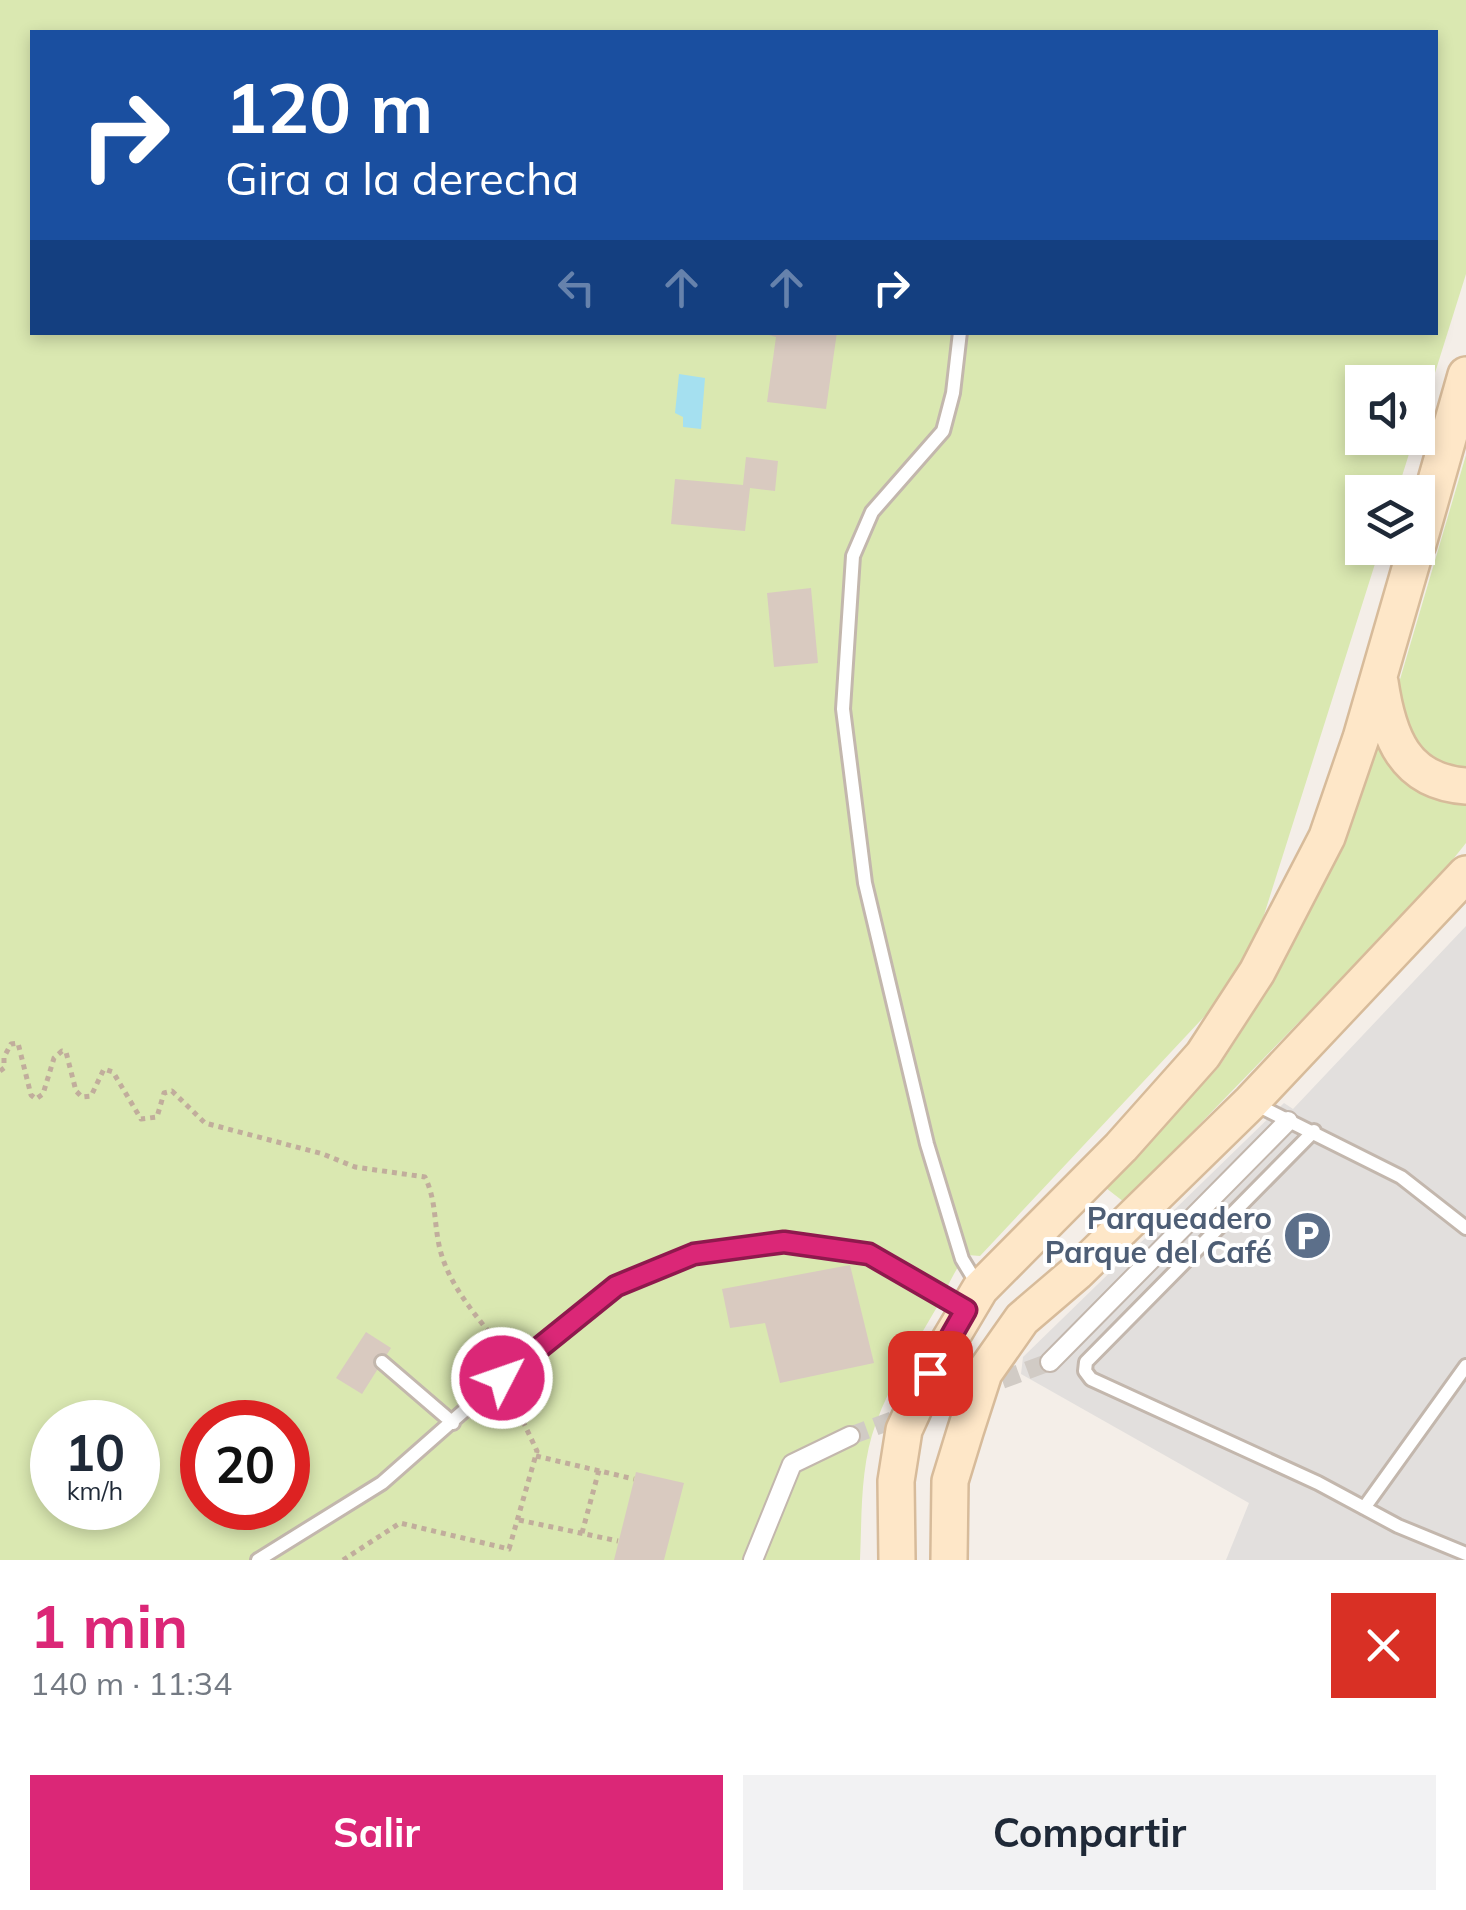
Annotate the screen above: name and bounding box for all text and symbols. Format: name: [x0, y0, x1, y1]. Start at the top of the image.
text: 120 m: [225, 63, 433, 151]
icon: right: [60, 70, 190, 200]
text: Gira a la derecha: [225, 150, 579, 206]
icon: left: [549, 260, 604, 315]
icon: ahead: [654, 260, 709, 315]
icon: ahead: [759, 260, 814, 315]
icon: right: [864, 260, 919, 315]
map controls: [1345, 365, 1435, 565]
button: sound: [1345, 365, 1435, 455]
button: layers: [1345, 475, 1435, 565]
place label: Parqueadero Parque del Café: [1045, 1199, 1272, 1271]
parking icon: Parqueadero Parque del Café: [1281, 1209, 1333, 1261]
position arrow: [450, 1326, 554, 1430]
pin: [888, 1331, 973, 1416]
icon: arrive: [903, 1346, 958, 1401]
speed limit sign: 20: [180, 1400, 310, 1530]
text: 10: [65, 1421, 125, 1484]
text: km/h: [67, 1475, 123, 1506]
text: 1 min: [30, 1588, 188, 1663]
button: close: [1331, 1593, 1436, 1698]
text: 140 m · 11:34: [30, 1663, 232, 1703]
button: Salir: [30, 1775, 723, 1890]
button: Compartir: [743, 1775, 1436, 1890]

